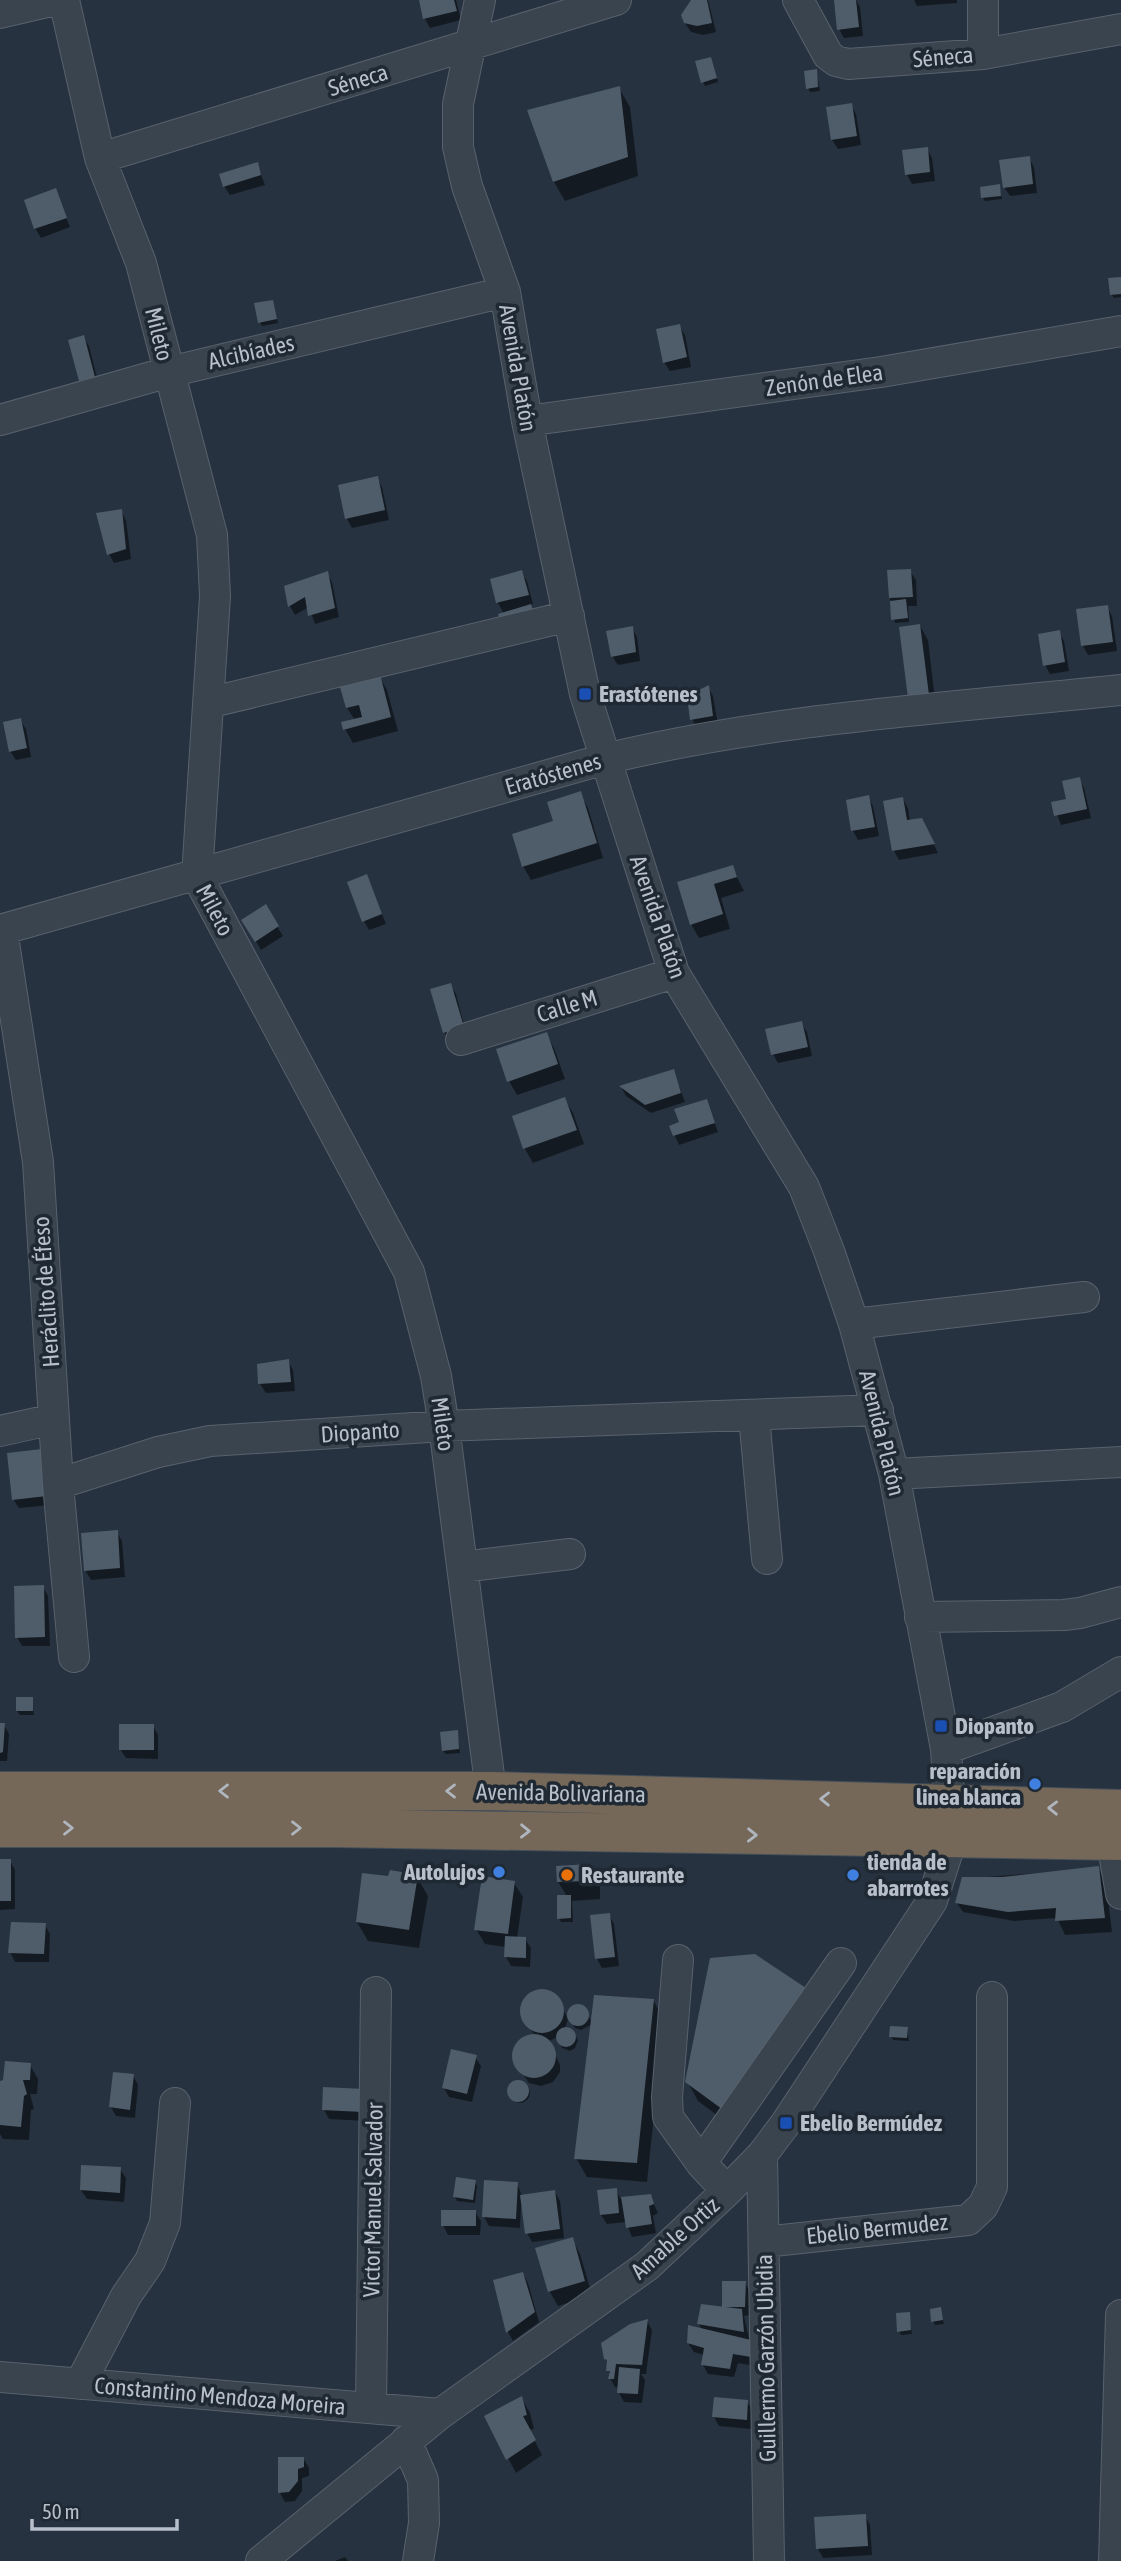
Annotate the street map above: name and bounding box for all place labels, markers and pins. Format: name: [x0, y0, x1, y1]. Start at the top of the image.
place label: Erastótenes: [599, 681, 698, 707]
marker: Erastótenes: [577, 686, 593, 702]
place label: Diopanto: [955, 1713, 1034, 1739]
marker: Diopanto: [933, 1718, 949, 1734]
place label: reparación linea blanca: [916, 1758, 1021, 1810]
marker: reparación linea blanca: [1027, 1776, 1043, 1792]
place label: tienda de abarrotes: [866, 1849, 949, 1901]
place label: Autolujos: [403, 1859, 485, 1885]
place label: Restaurante: [581, 1862, 685, 1888]
marker: Autolujos: [491, 1864, 507, 1880]
marker: Restaurante: [559, 1867, 575, 1883]
marker: tienda de abarrotes: [845, 1867, 861, 1883]
place label: Ebelio Bermúdez: [800, 2110, 943, 2136]
marker: Ebelio Bermúdez: [778, 2115, 794, 2131]

